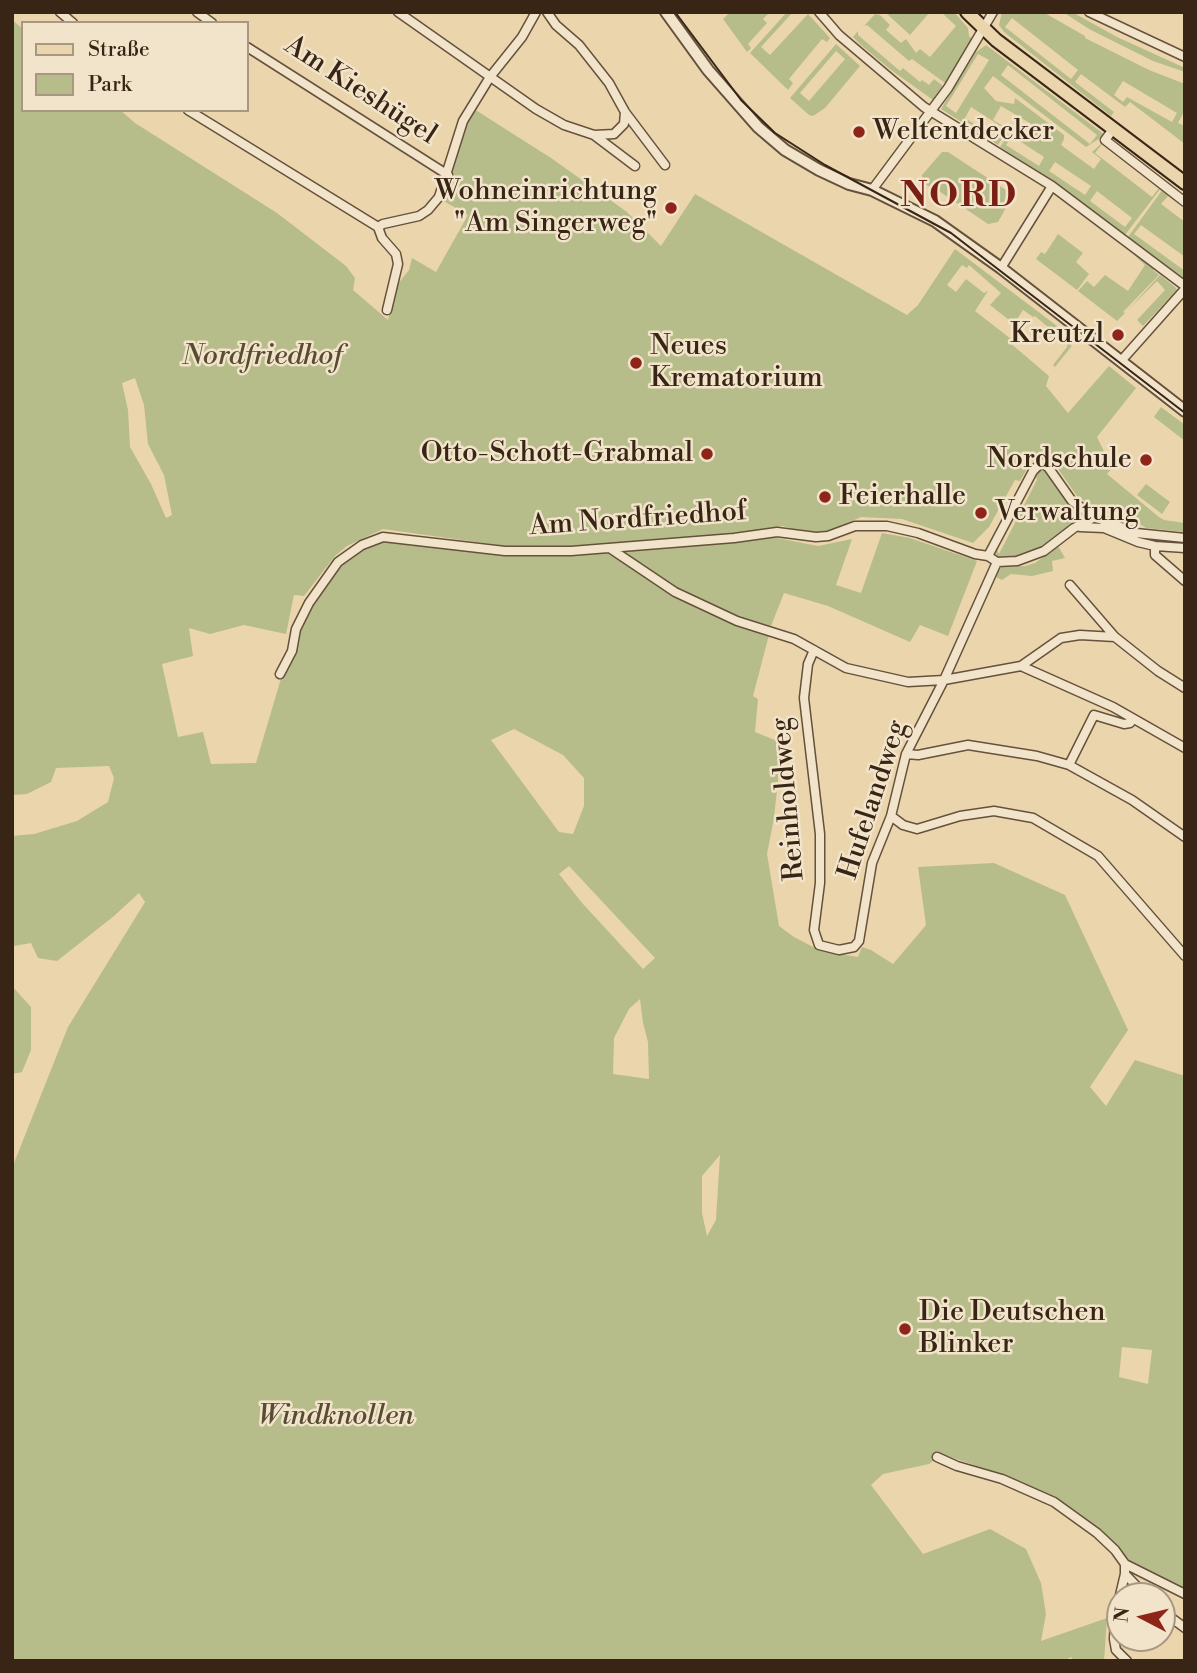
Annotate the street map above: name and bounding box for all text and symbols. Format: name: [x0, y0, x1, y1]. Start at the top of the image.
legend: [21, 21, 248, 112]
street label: Am Kieshügel: [278, 29, 442, 153]
text: Straße: [88, 37, 150, 63]
text: Park: [88, 72, 132, 98]
place label: Weltentdecker: [873, 115, 1054, 149]
marker: Weltentdecker: [851, 124, 867, 140]
place label: Wohneinrichtung "Am Singerweg": [435, 175, 657, 241]
district label: NORD: [901, 177, 1017, 219]
marker: Wohneinrichtung "Am Singerweg": [663, 200, 679, 216]
place label: Kreutzl: [1010, 318, 1104, 352]
marker: Kreutzl: [1110, 327, 1126, 343]
place label: Neues Krematorium: [650, 330, 823, 396]
park label: Nordfriedhof: [182, 340, 342, 374]
marker: Neues Krematorium: [628, 355, 644, 371]
place label: Otto-Schott-Grabmal: [421, 437, 693, 471]
place label: Nordschule: [987, 443, 1132, 477]
marker: Otto-Schott-Grabmal: [699, 446, 715, 462]
marker: Nordschule: [1138, 452, 1154, 468]
place label: Feierhalle: [839, 480, 966, 514]
marker: Feierhalle: [817, 489, 833, 505]
street label: Am Nordfriedhof: [528, 496, 748, 544]
place label: Verwaltung: [995, 496, 1139, 530]
marker: Verwaltung: [973, 505, 989, 521]
street label: Reinholdweg: [765, 716, 813, 882]
street label: Hufelandweg: [832, 716, 916, 884]
place label: Die Deutschen Blinker: [919, 1296, 1105, 1362]
marker: Die Deutschen Blinker: [897, 1321, 913, 1337]
park label: Windknollen: [258, 1400, 414, 1434]
north arrow: [1106, 1582, 1176, 1652]
text: N: [1109, 1606, 1135, 1624]

